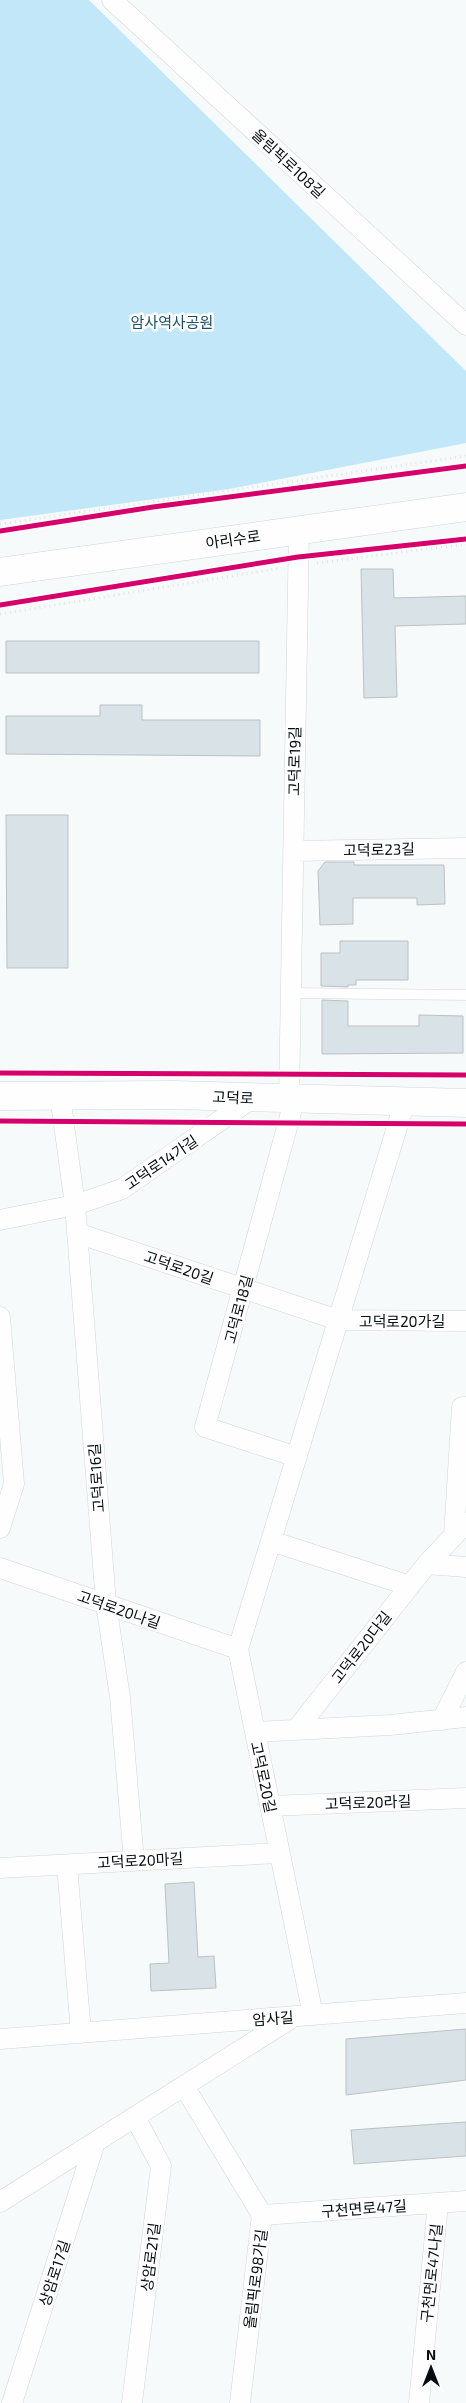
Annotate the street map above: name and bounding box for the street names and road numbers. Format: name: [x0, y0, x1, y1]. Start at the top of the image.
street label: 올림픽로108길: [249, 125, 329, 201]
street label: 아리수로: [204, 526, 262, 552]
street label: 고덕로19길: [284, 726, 304, 796]
street label: 고덕로23길: [343, 839, 415, 859]
street label: 고덕로: [212, 1087, 254, 1107]
street label: 고덕로14가길: [121, 1131, 201, 1193]
street label: 고덕로20길: [142, 1247, 216, 1287]
street label: 고덕로18길: [220, 1273, 256, 1345]
street label: 고덕로20가길: [359, 1312, 445, 1330]
street label: 고덕로16길: [85, 1443, 107, 1513]
street label: 고덕로20나길: [75, 1586, 163, 1632]
street label: 고덕로20다길: [327, 1607, 395, 1687]
street label: 고덕로20길: [248, 1740, 280, 1814]
street label: 고덕로20라길: [324, 1791, 412, 1813]
street label: 고덕로20마길: [96, 1849, 184, 1871]
street label: 암사길: [252, 2008, 294, 2028]
street label: 구천면로47길: [321, 2196, 407, 2220]
street label: 상암로21길: [137, 2221, 163, 2293]
street label: 구천면로47나길: [417, 2222, 445, 2324]
street label: 올림픽로98가길: [240, 2228, 270, 2330]
street label: 상암로17길: [35, 2237, 73, 2309]

